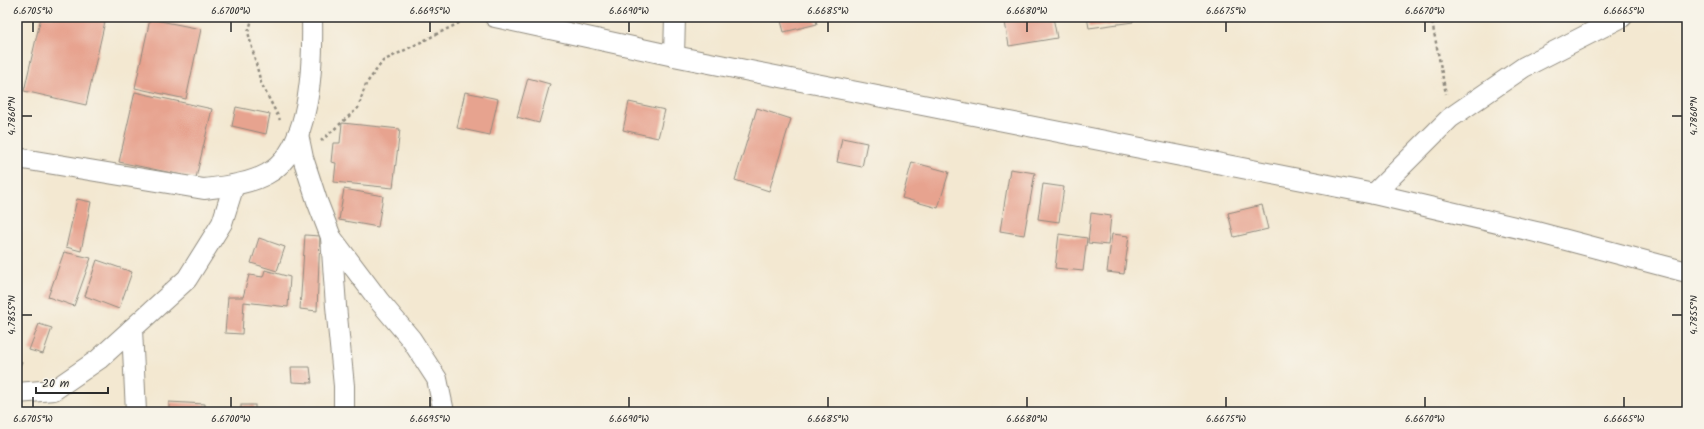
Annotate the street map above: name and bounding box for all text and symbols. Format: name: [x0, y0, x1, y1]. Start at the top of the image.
text: 6.6705°W: [13, 3, 53, 19]
text: 6.6700°W: [211, 3, 251, 19]
text: 6.6695°W: [410, 3, 450, 19]
text: 6.6690°W: [609, 3, 649, 19]
text: 6.6685°W: [807, 3, 849, 19]
text: 6.6680°W: [1006, 3, 1048, 19]
text: 6.6675°W: [1206, 3, 1246, 19]
text: 6.6670°W: [1405, 3, 1445, 19]
text: 6.6665°W: [1603, 3, 1645, 19]
text: 4.7860°N: [4, 96, 20, 136]
text: 4.7860°N: [1686, 96, 1702, 136]
text: 4.7855°N: [4, 295, 20, 335]
text: 4.7855°N: [1686, 295, 1702, 335]
scale bar: [36, 369, 108, 395]
text: 20 m: [42, 374, 70, 393]
text: 6.6705°W: [13, 411, 53, 427]
text: 6.6700°W: [211, 411, 251, 427]
text: 6.6695°W: [410, 411, 450, 427]
text: 6.6690°W: [609, 411, 649, 427]
text: 6.6685°W: [807, 411, 849, 427]
text: 6.6680°W: [1006, 411, 1048, 427]
text: 6.6675°W: [1206, 411, 1246, 427]
text: 6.6670°W: [1405, 411, 1445, 427]
text: 6.6665°W: [1603, 411, 1645, 427]

